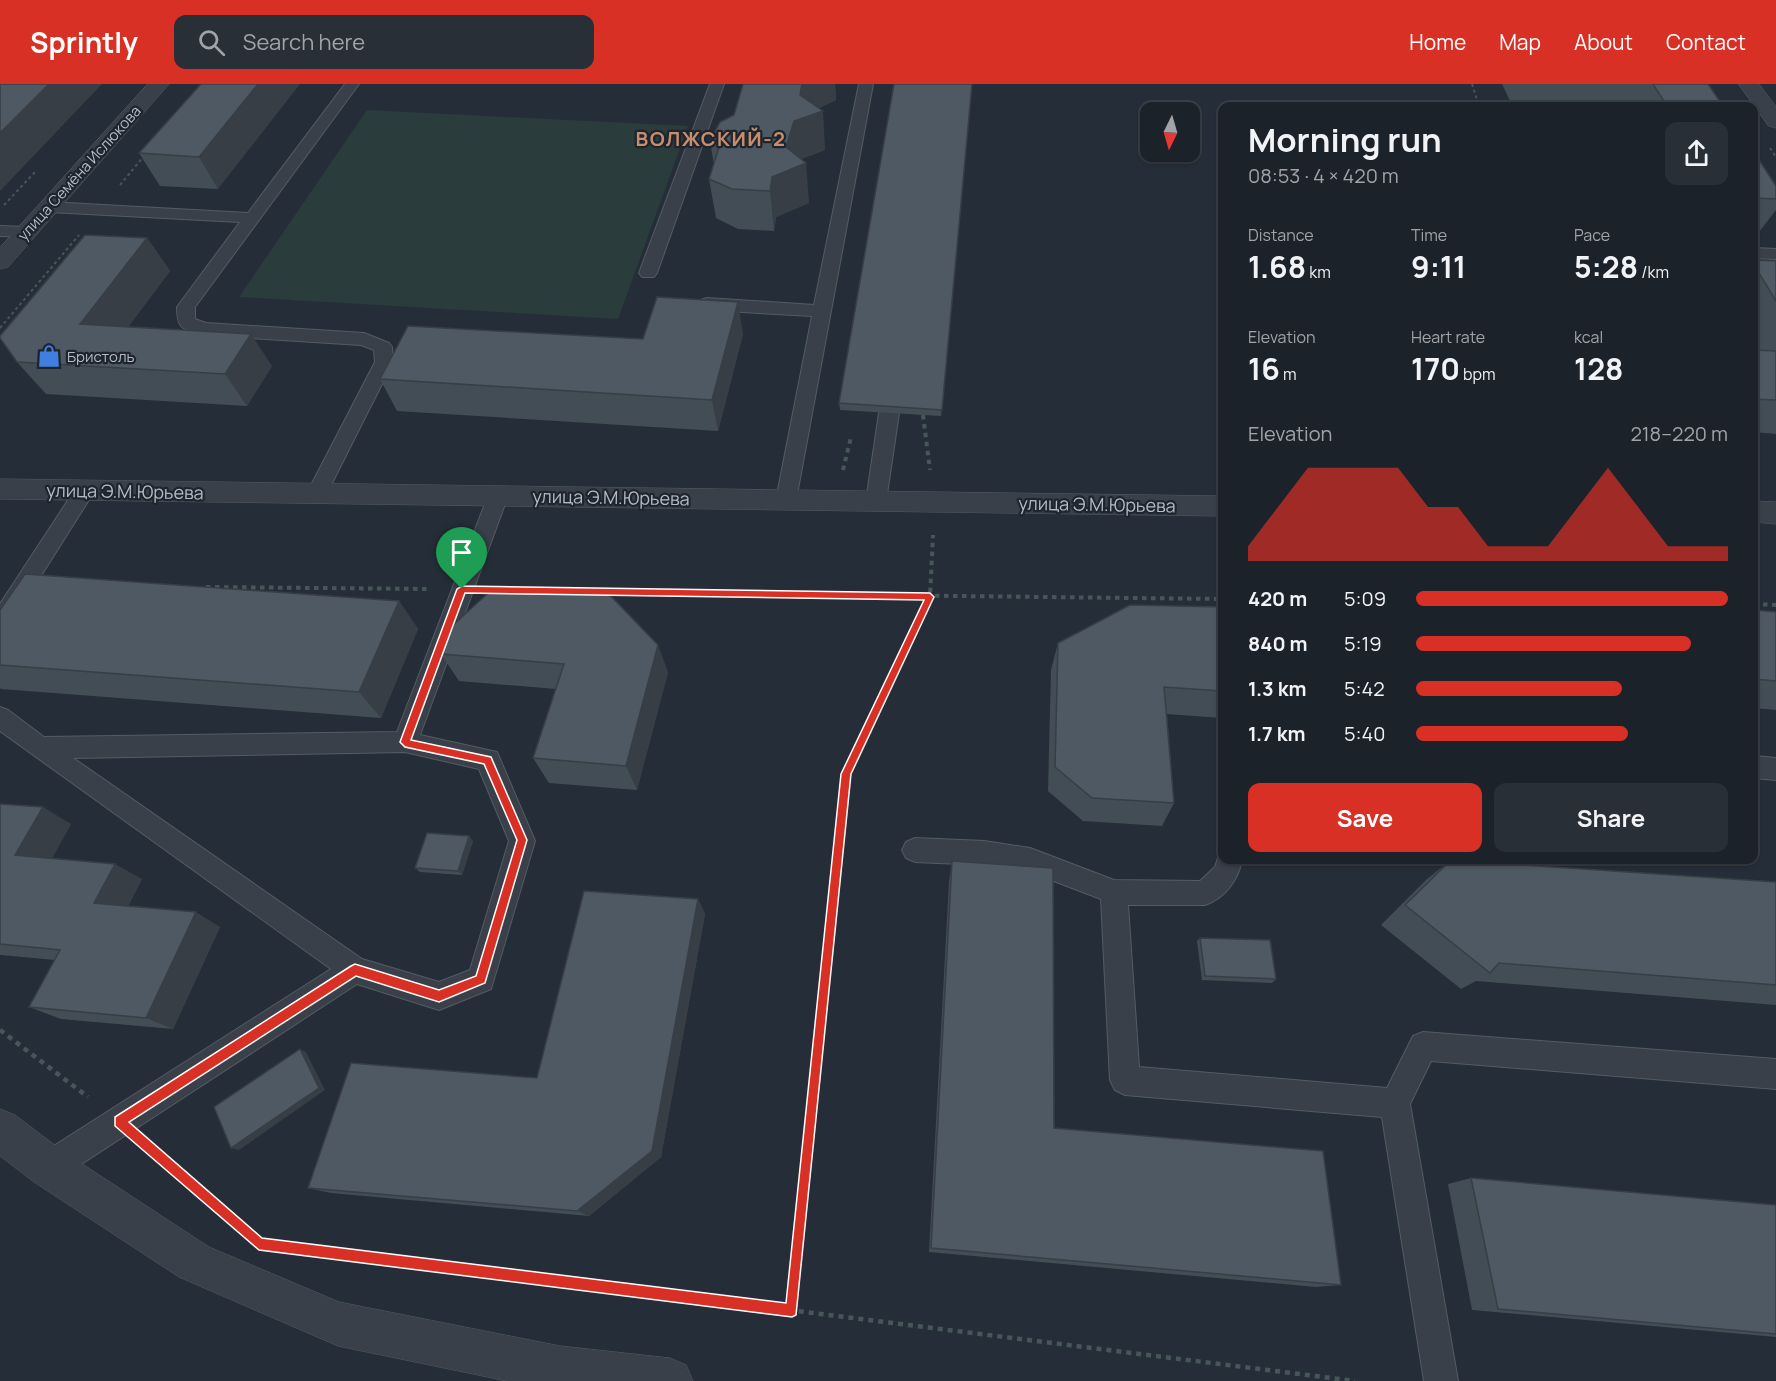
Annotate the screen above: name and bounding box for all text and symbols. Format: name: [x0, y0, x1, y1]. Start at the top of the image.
search box: [174, 15, 594, 69]
text: Sprintly: [30, 23, 138, 61]
icon: search: [195, 26, 228, 59]
text: Search here: [243, 27, 365, 57]
text: Home: [1409, 28, 1466, 56]
text: Map: [1499, 28, 1541, 56]
text: About: [1574, 28, 1633, 56]
text: Contact: [1666, 28, 1746, 56]
street label: улица Семёна Ислюкова: [13, 101, 145, 245]
north arrow: [1140, 102, 1200, 162]
map controls: [1140, 102, 1200, 162]
text: Morning run: [1248, 117, 1442, 162]
button: share: [1665, 122, 1728, 185]
district label: ВОЛЖСКИЙ-2: [636, 125, 786, 152]
text: 08:53 · 4 × 420 m: [1248, 162, 1399, 189]
text: Distance: [1248, 224, 1314, 246]
text: Time: [1411, 224, 1447, 246]
text: Pace: [1574, 224, 1610, 246]
text: 1.68: [1248, 246, 1306, 287]
text: 9:11: [1411, 246, 1466, 287]
text: 5:28: [1574, 246, 1638, 287]
text: km: [1306, 261, 1331, 283]
text: /km: [1638, 261, 1669, 283]
text: Elevation: [1248, 326, 1316, 348]
text: Heart rate: [1411, 326, 1485, 348]
text: kcal: [1574, 326, 1603, 348]
shop icon: Бристоль: [36, 343, 62, 369]
place label: Бристоль: [67, 346, 135, 367]
text: 16: [1248, 348, 1280, 389]
text: 170: [1411, 348, 1460, 389]
text: 128: [1574, 348, 1623, 389]
text: m: [1280, 363, 1297, 385]
text: bpm: [1460, 363, 1496, 385]
text: Elevation: [1248, 420, 1332, 447]
text: 218–220 m: [1630, 420, 1728, 447]
street label: улица Э.М.Юрьева: [46, 478, 204, 504]
street label: улица Э.М.Юрьева: [532, 484, 690, 510]
street label: улица Э.М.Юрьева: [1018, 491, 1176, 517]
pin: [436, 527, 487, 589]
icon: arrive: [445, 536, 478, 569]
text: 420 m: [1248, 585, 1307, 612]
text: 5:09: [1344, 585, 1386, 612]
text: 840 m: [1248, 630, 1308, 657]
text: 5:19: [1344, 630, 1382, 657]
text: 1.3 km: [1248, 675, 1306, 702]
text: 5:42: [1344, 675, 1385, 702]
text: 1.7 km: [1248, 720, 1305, 747]
text: 5:40: [1344, 720, 1386, 747]
button: Save: [1248, 783, 1482, 852]
button: Share: [1494, 783, 1728, 852]

